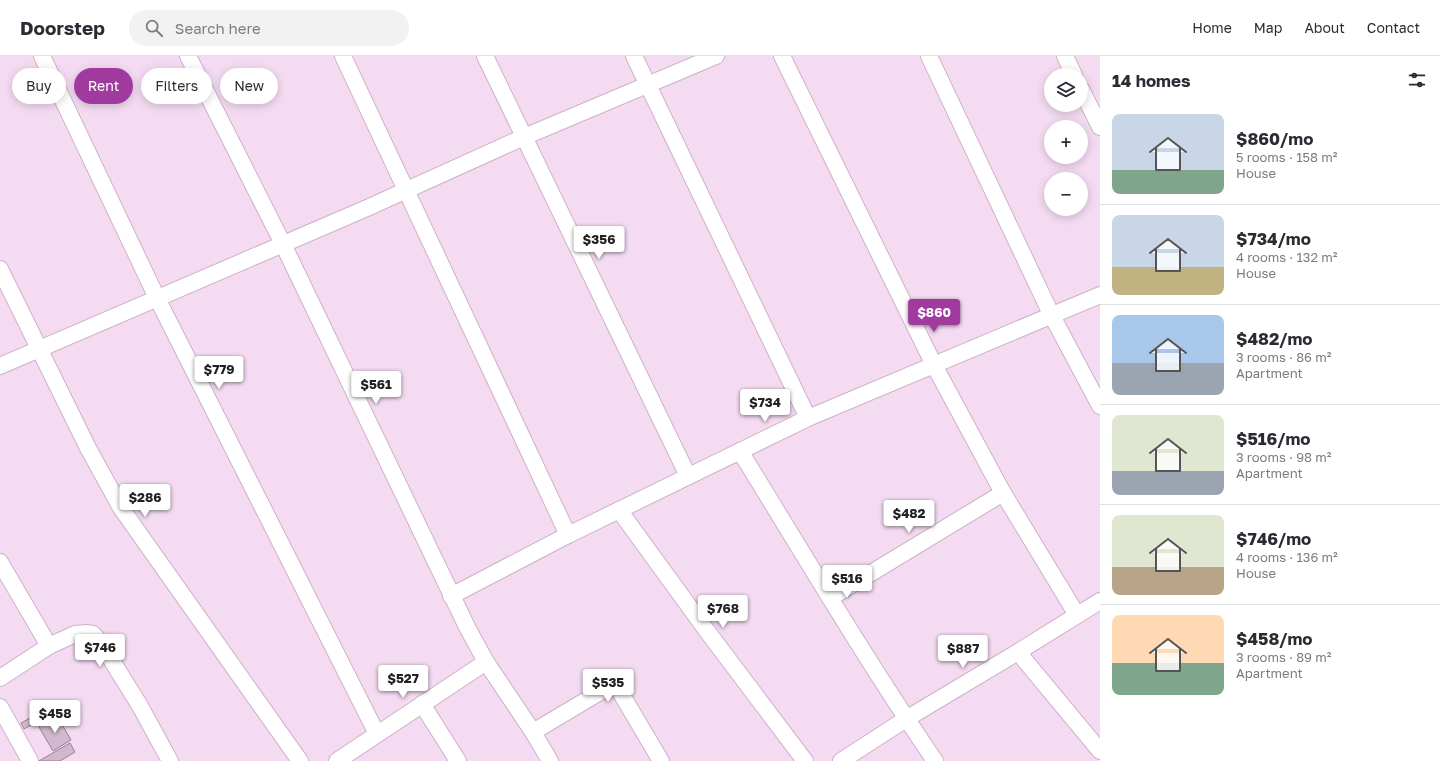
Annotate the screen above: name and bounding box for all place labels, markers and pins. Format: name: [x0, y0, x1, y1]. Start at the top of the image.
pin: $356: [575, 226, 623, 260]
pin: $860: [910, 299, 958, 333]
pin: $779: [195, 356, 243, 390]
pin: $561: [352, 371, 400, 405]
pin: $734: [741, 389, 789, 423]
pin: $286: [121, 484, 169, 518]
pin: $482: [885, 500, 933, 534]
pin: $516: [823, 565, 871, 599]
pin: $768: [699, 595, 747, 629]
pin: $746: [76, 634, 124, 668]
pin: $887: [939, 635, 987, 669]
pin: $527: [379, 665, 427, 699]
pin: $535: [584, 669, 632, 703]
pin: $458: [31, 700, 79, 734]

